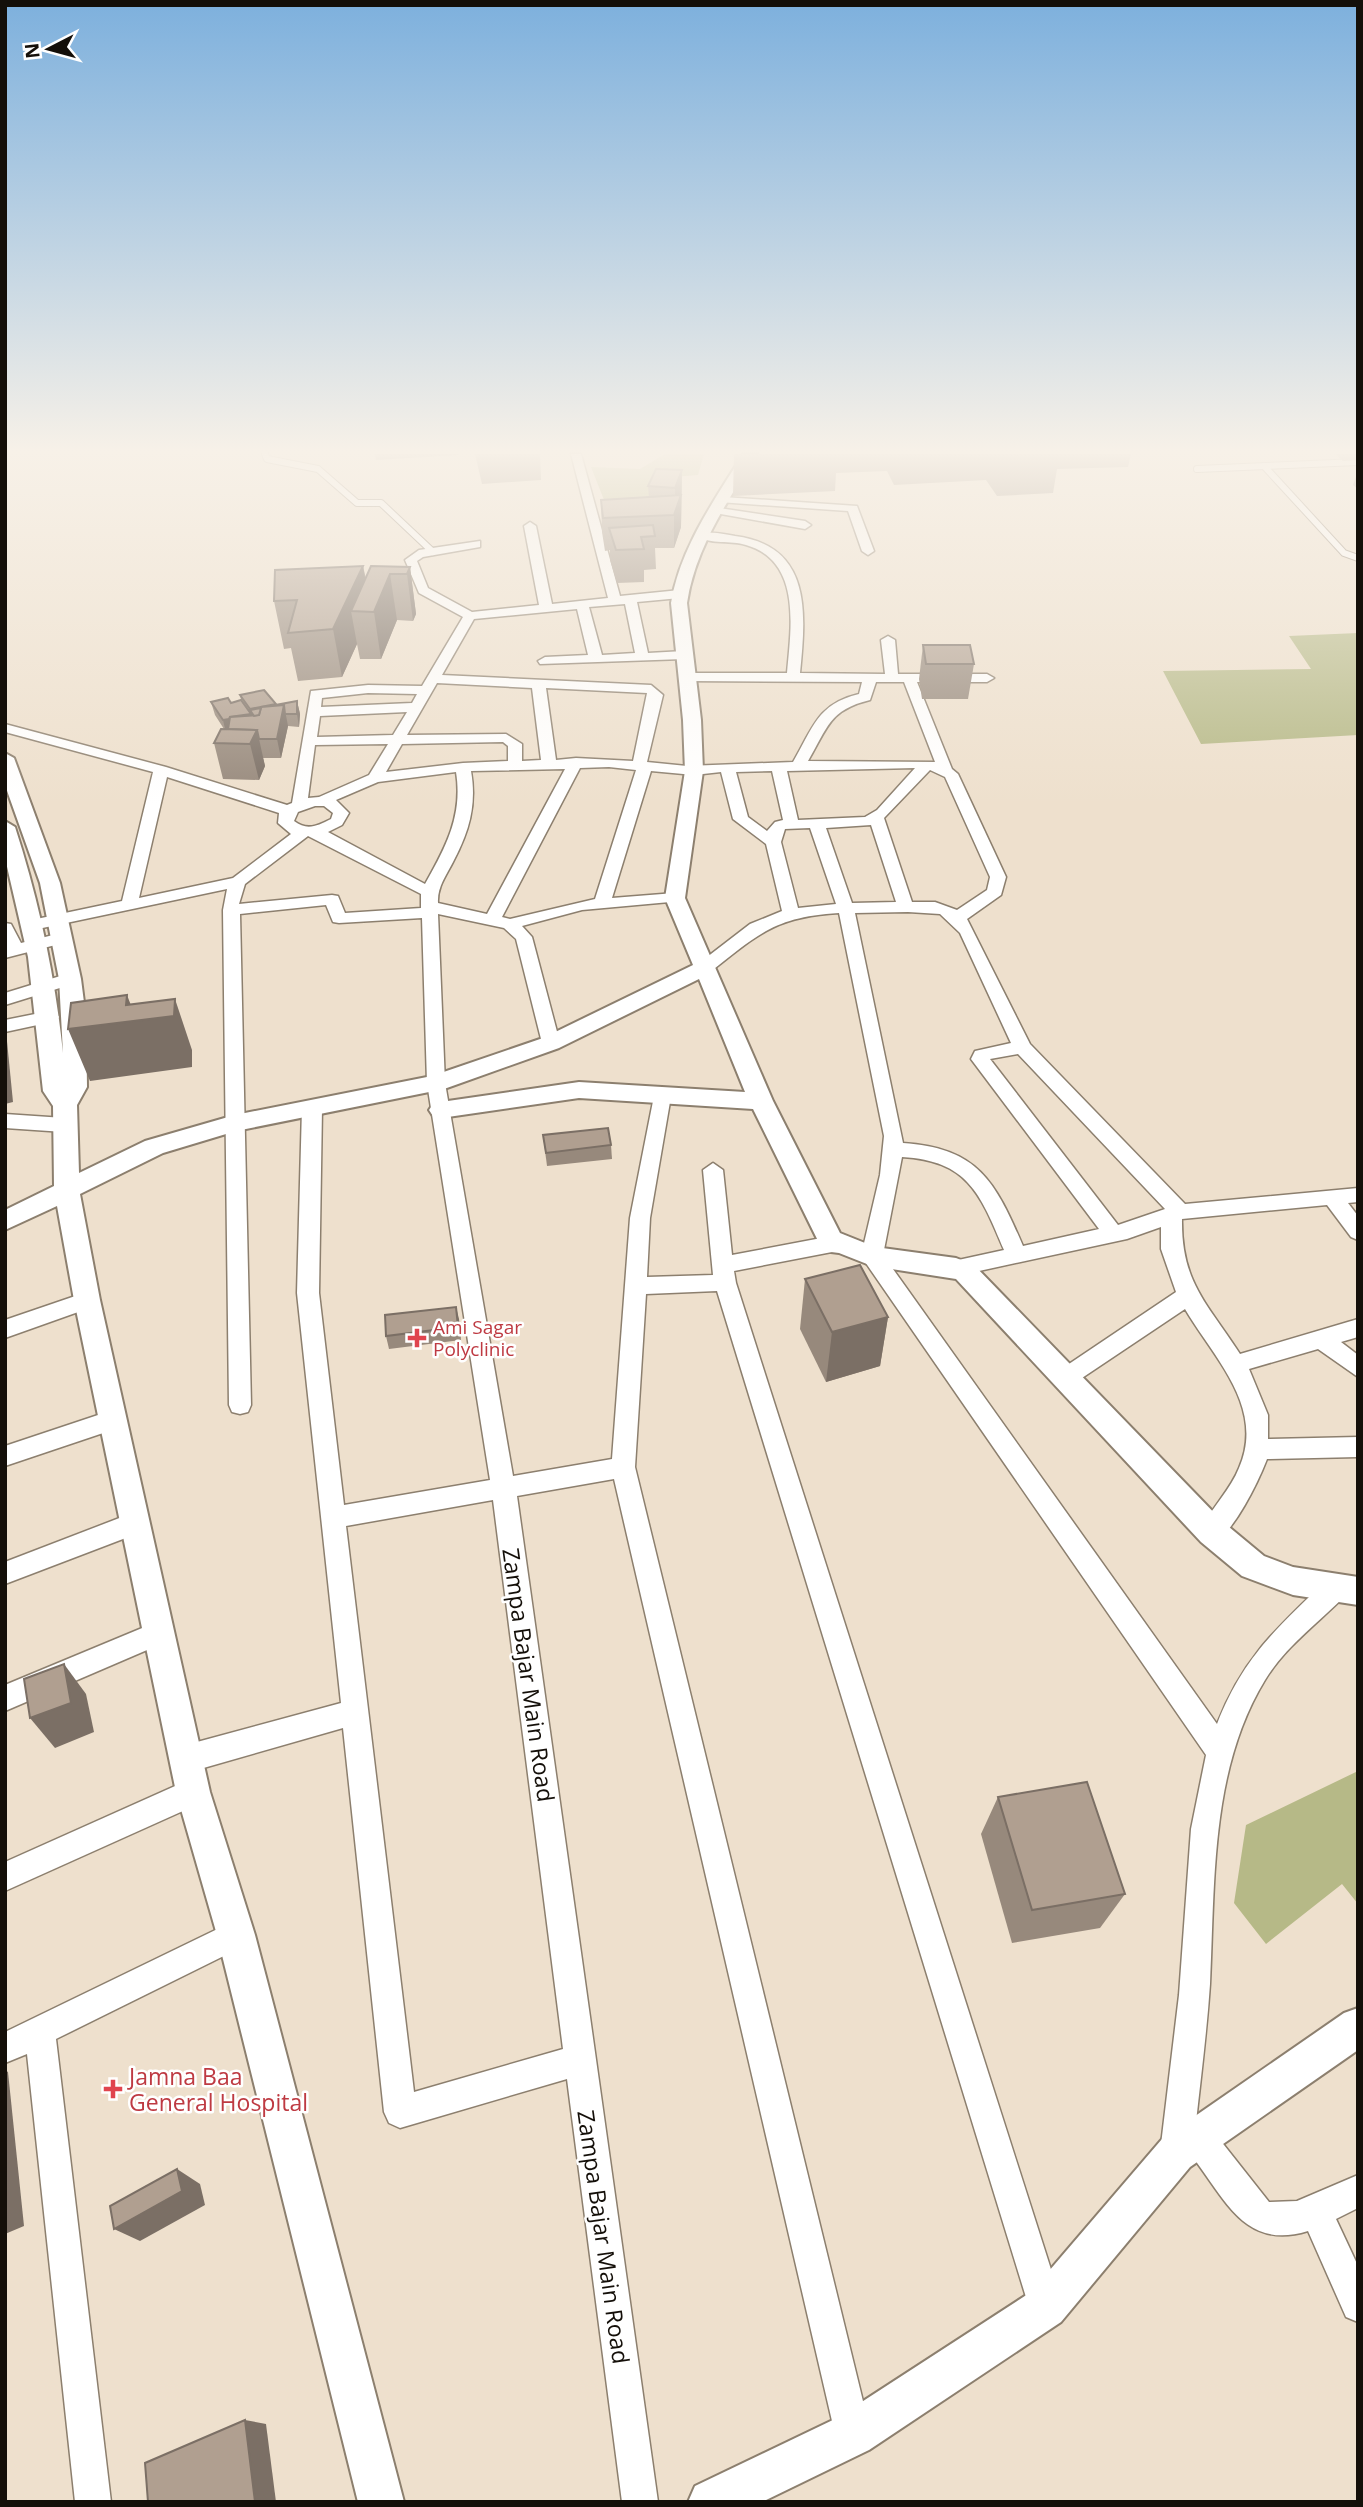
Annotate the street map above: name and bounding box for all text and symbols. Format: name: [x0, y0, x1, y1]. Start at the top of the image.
north arrow: [14, 14, 84, 84]
text: N: [18, 42, 46, 60]
place label: Ami Sagar Polyclinic: [433, 1314, 522, 1362]
marker: Ami Sagar Polyclinic: [407, 1328, 427, 1348]
street label: Zampa Bajar Main Road: [495, 1546, 563, 1804]
place label: Jamna Baa General Hospital: [127, 2060, 308, 2118]
marker: Jamna Baa General Hospital: [103, 2079, 123, 2099]
street label: Zampa Bajar Main Road: [570, 2108, 638, 2366]

